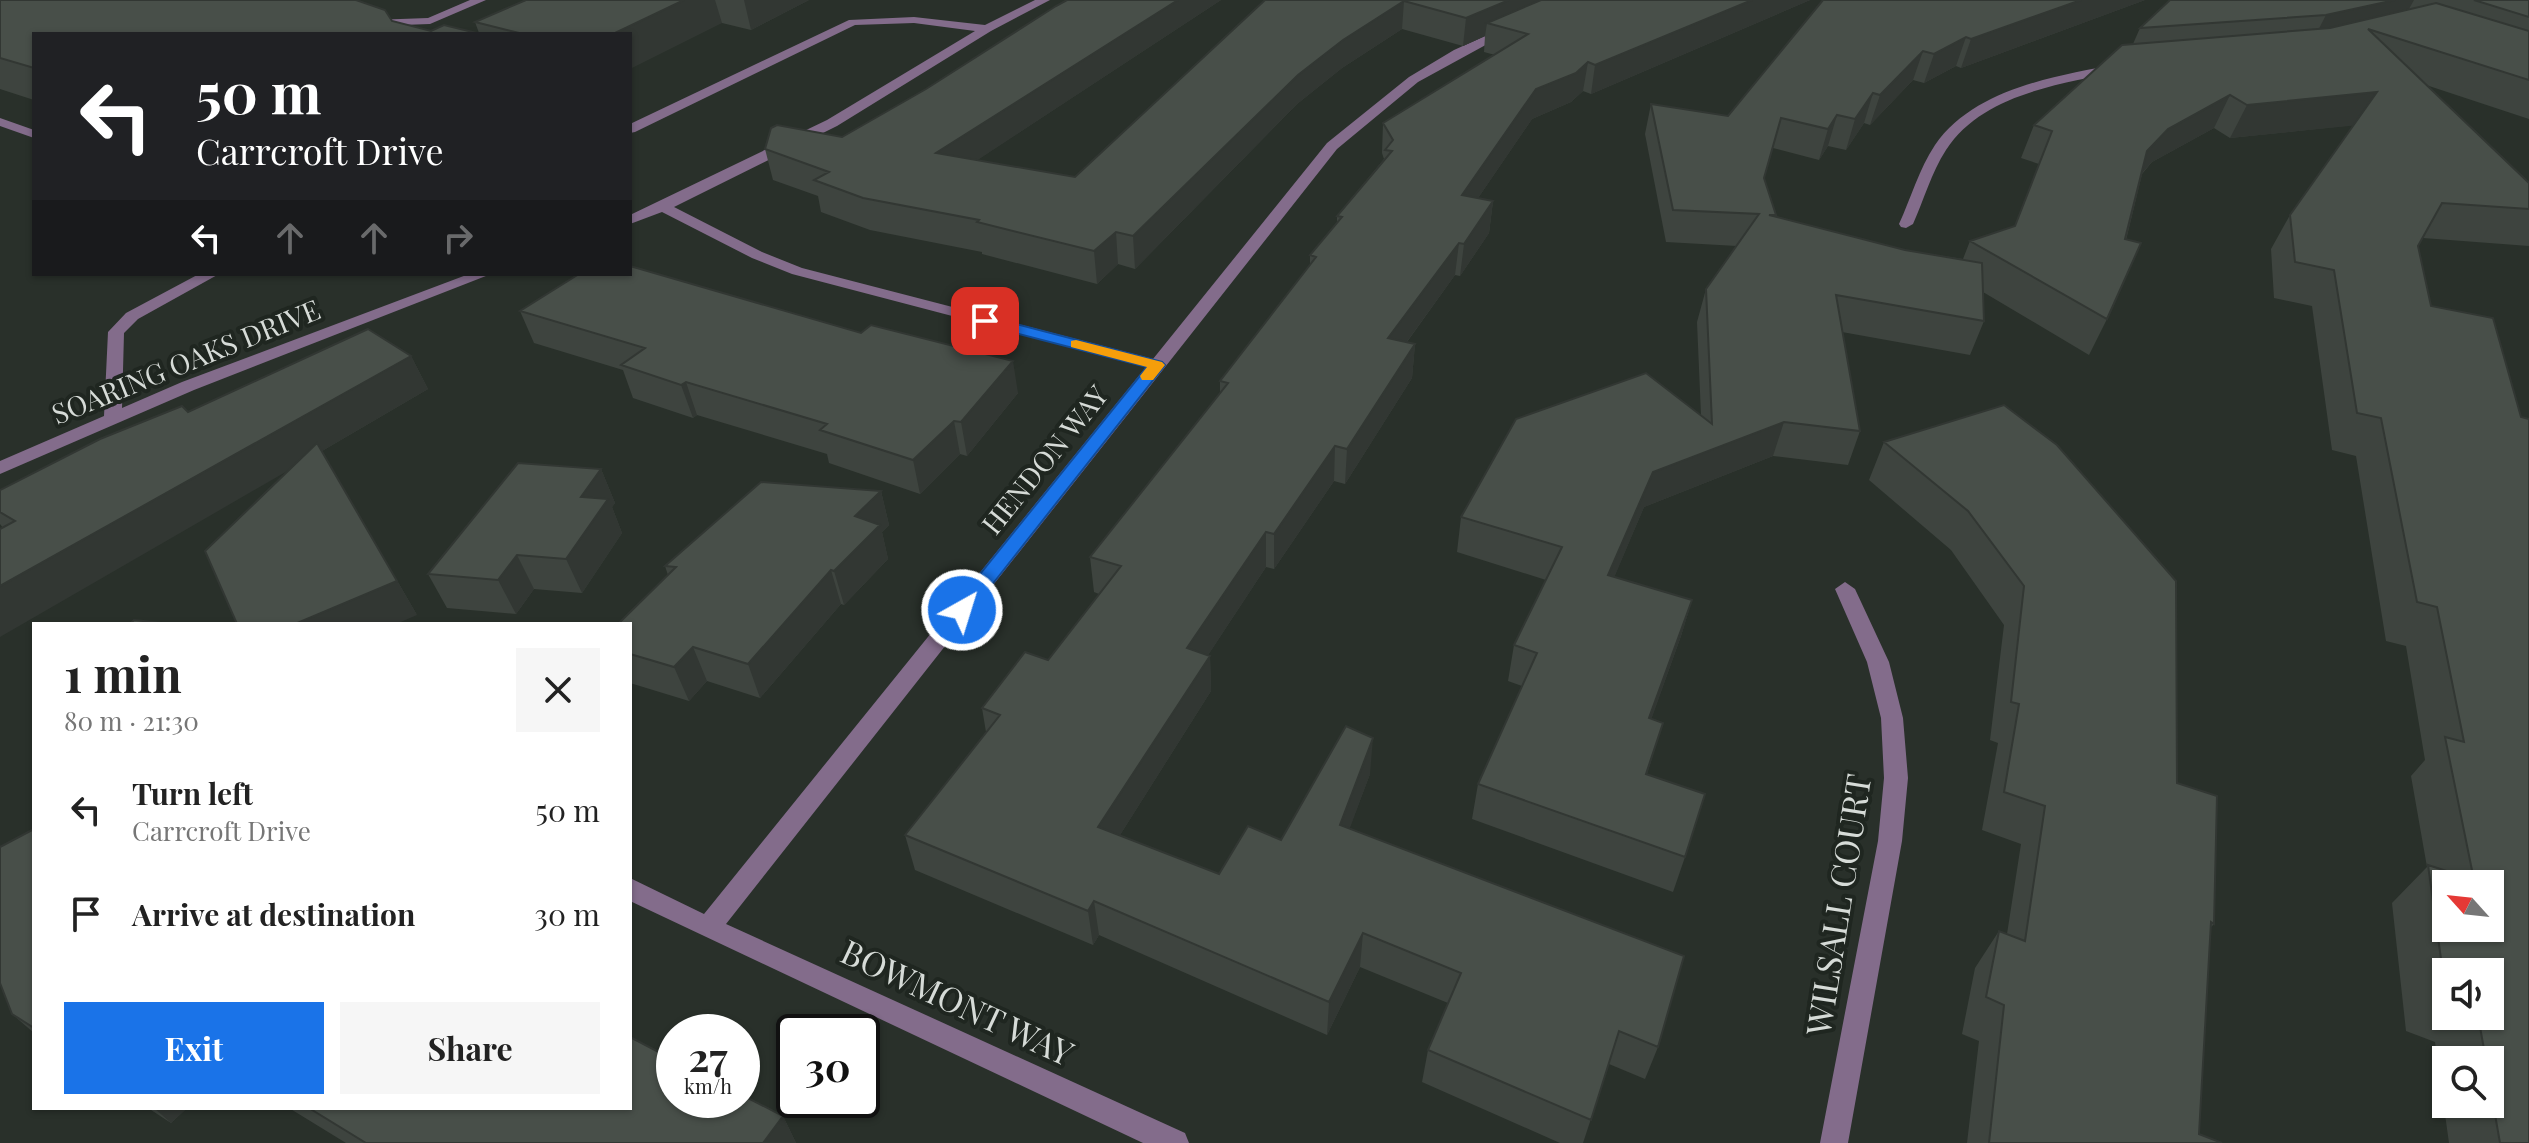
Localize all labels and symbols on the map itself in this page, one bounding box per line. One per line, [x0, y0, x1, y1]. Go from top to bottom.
pin [951, 287, 1019, 355]
street label: SOARING OAKS DRIVE [46, 290, 325, 431]
street label: HENDON WAY [972, 377, 1115, 541]
position arrow [920, 568, 1004, 652]
street label: WILSALL COURT [1793, 771, 1880, 1040]
north arrow [2432, 870, 2504, 942]
street label: BOWMONT WAY [834, 927, 1081, 1075]
speed limit sign: 30 [776, 1014, 880, 1118]

